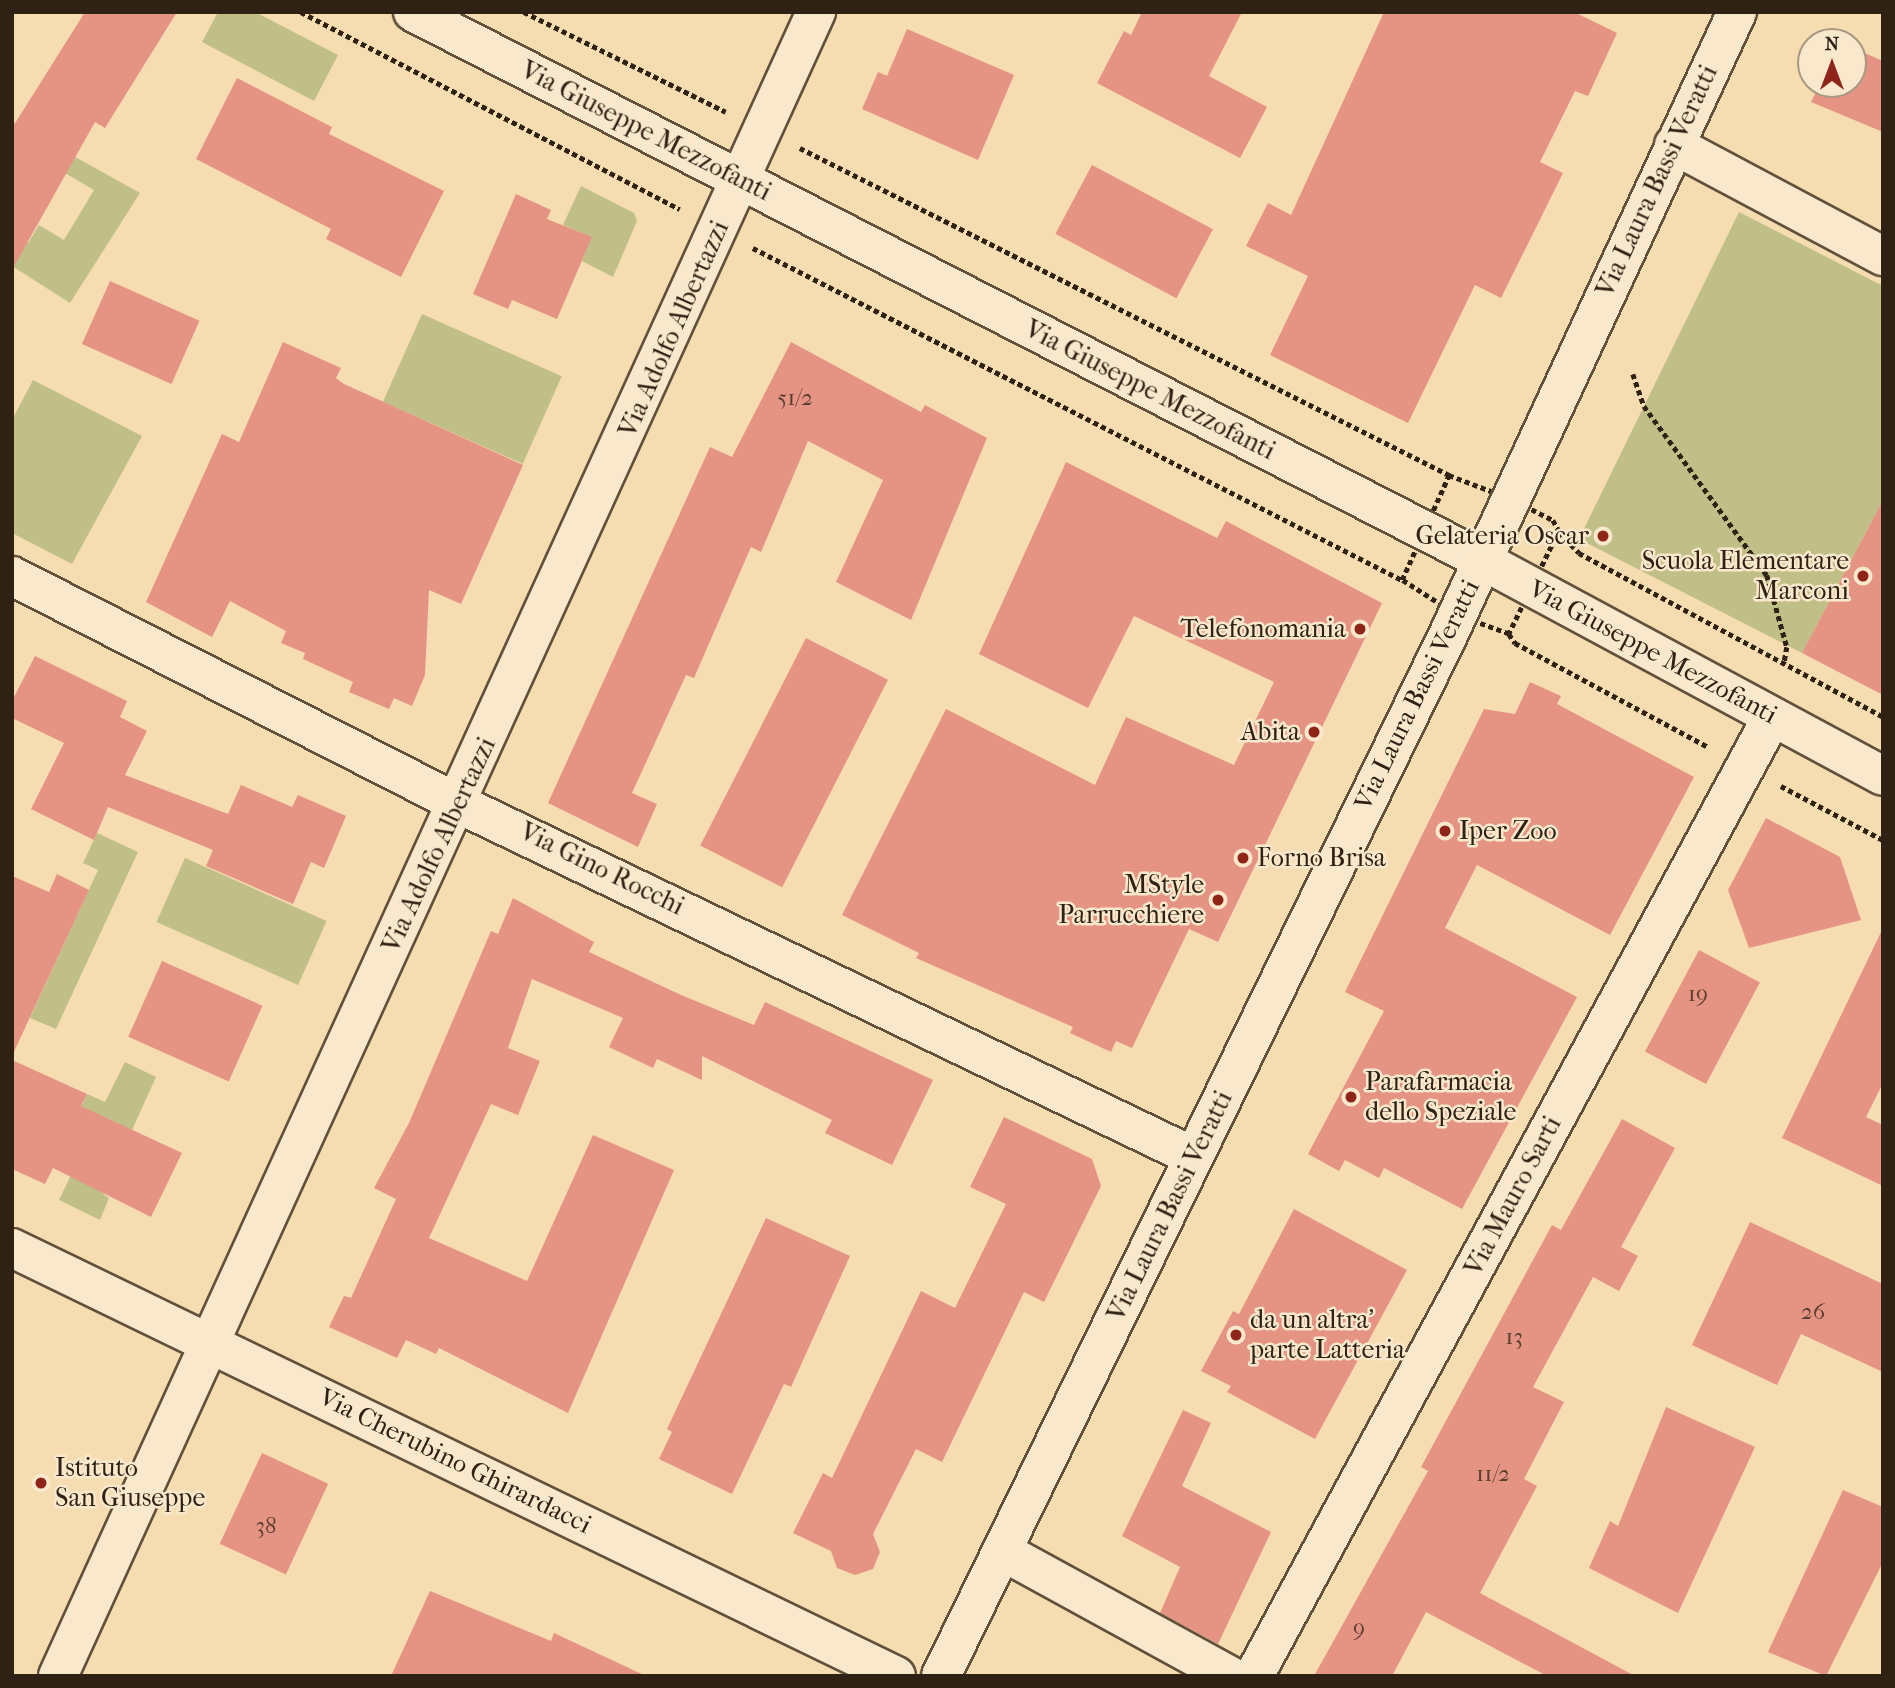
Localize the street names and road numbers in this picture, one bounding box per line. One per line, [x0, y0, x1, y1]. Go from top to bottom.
street label: Via Giuseppe Mezzofanti [516, 54, 776, 208]
street label: Via Laura Bassi Veratti [1590, 60, 1724, 302]
street label: Via Adolfo Albertazzi [612, 216, 736, 442]
street label: Via Giuseppe Mezzofanti [1020, 313, 1280, 467]
street label: Via Giuseppe Mezzofanti [1524, 573, 1782, 731]
street label: Via Laura Bassi Veratti [1348, 575, 1486, 815]
street label: Via Adolfo Albertazzi [375, 732, 503, 958]
street label: Via Gino Rocchi [515, 816, 689, 922]
street label: Via Laura Bassi Veratti [1101, 1086, 1239, 1326]
street label: Via Mauro Sarti [1458, 1111, 1568, 1281]
street label: Via Cherubino Ghirardacci [314, 1381, 596, 1541]

